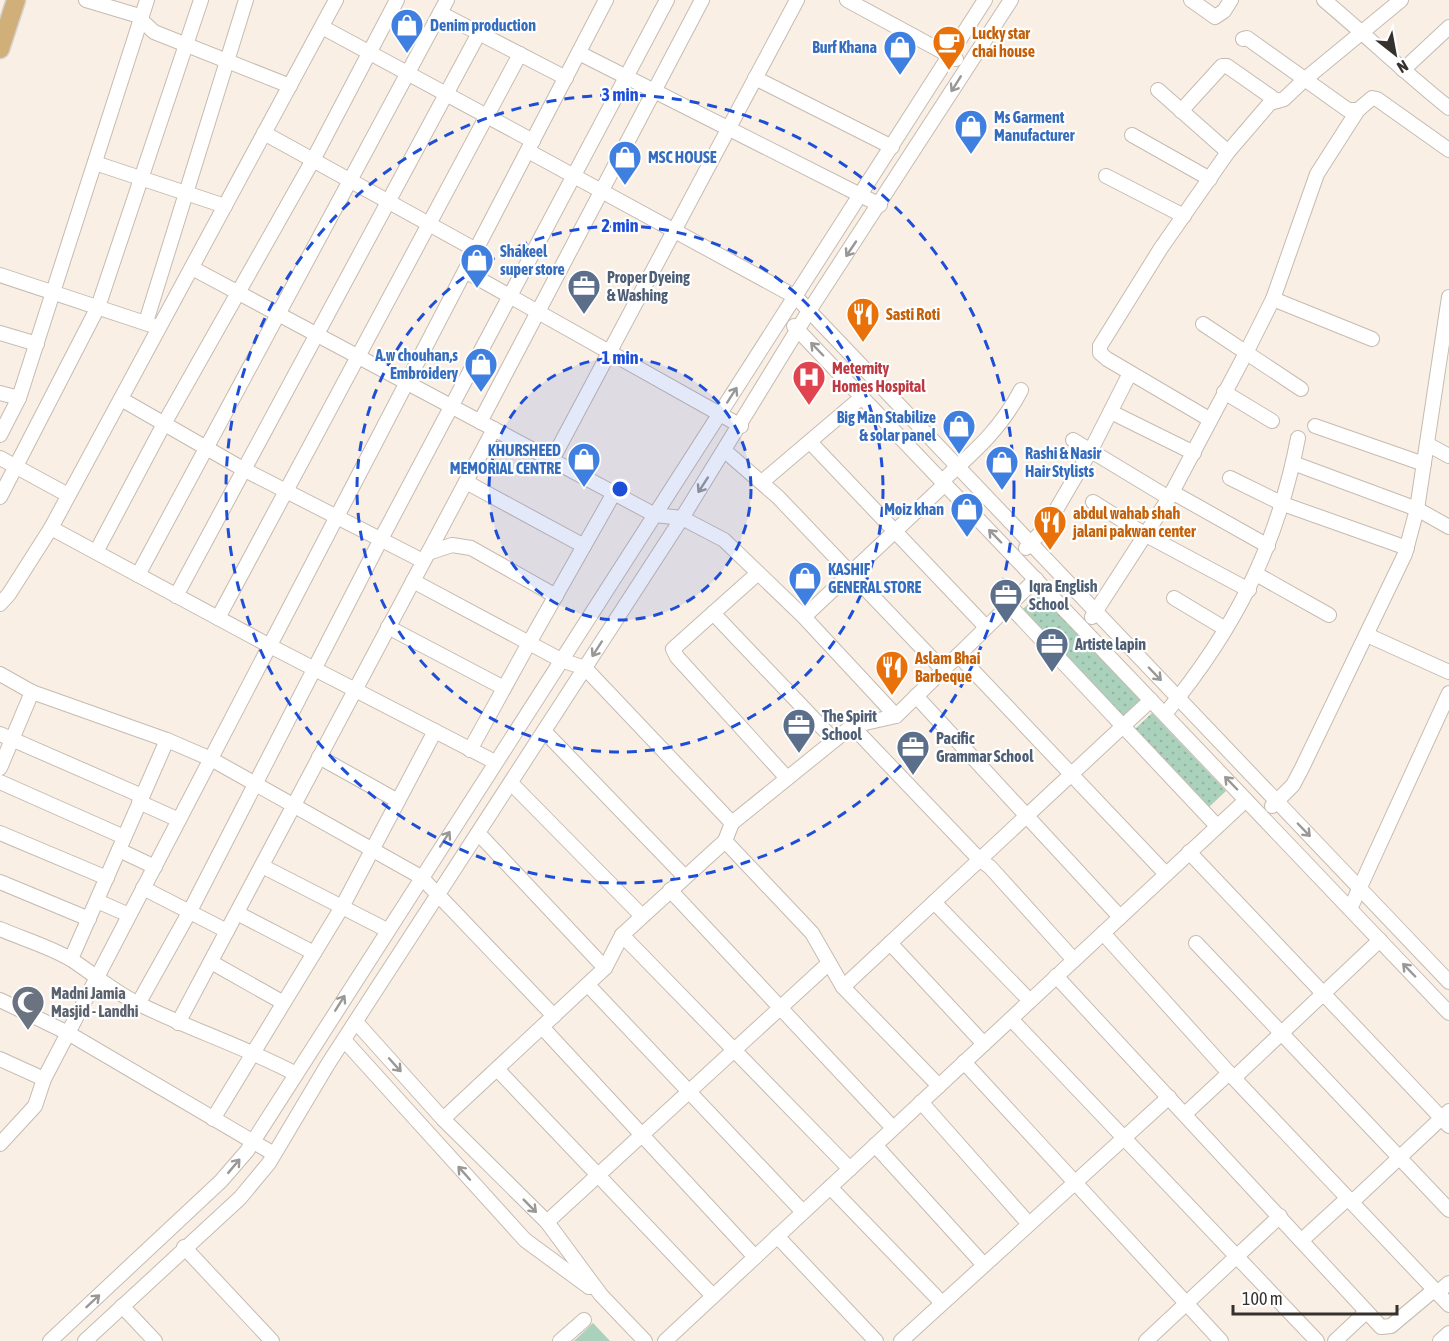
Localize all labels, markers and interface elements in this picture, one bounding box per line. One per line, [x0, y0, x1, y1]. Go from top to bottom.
shop icon: Denim production [389, 7, 425, 54]
place label: Denim production [430, 16, 536, 34]
cafe icon: Lucky star chai house [931, 24, 967, 71]
place label: Lucky star chai house [972, 24, 1035, 60]
north arrow [1365, 24, 1425, 84]
shop icon: Burf Khana [882, 29, 918, 76]
place label: Burf Khana [812, 38, 877, 56]
text: N [1394, 57, 1411, 77]
one-way arrow [950, 75, 962, 92]
text: 3 min [602, 84, 639, 105]
shop icon: Ms Garment Manufacturer [953, 108, 989, 155]
place label: Ms Garment Manufacturer [994, 108, 1075, 144]
shop icon: MSC HOUSE [607, 139, 643, 186]
place label: MSC HOUSE [648, 148, 717, 166]
text: 2 min [602, 215, 639, 236]
one-way arrow [845, 240, 857, 256]
shop icon: Shakeel super store [459, 242, 495, 289]
place label: Shakeel super store [500, 242, 565, 278]
office icon: Proper Dyeing & Washing [566, 268, 602, 315]
place label: Proper Dyeing & Washing [607, 268, 690, 304]
restaurant icon: Sasti Roti [845, 296, 881, 343]
place label: Sasti Roti [886, 305, 940, 323]
one-way arrow [810, 342, 824, 357]
place label: A.w chouhan,s Embroidery [374, 346, 458, 382]
shop icon: A.w chouhan,s Embroidery [463, 346, 499, 393]
text: 1 min [602, 347, 639, 368]
hospital icon: Meternity Homes Hospital [791, 359, 827, 406]
place label: Meternity Homes Hospital [832, 359, 926, 395]
one-way arrow [727, 387, 739, 404]
place label: Big Man Stabilize & solar panel [837, 408, 937, 444]
shop icon: Big Man Stabilize & solar panel [941, 408, 977, 455]
place label: KHURSHEED MEMORIAL CENTRE [450, 441, 561, 477]
shop icon: KHURSHEED MEMORIAL CENTRE [566, 441, 602, 488]
shop icon: Rashi & Nasir Hair Stylists [984, 444, 1020, 491]
place label: Rashi & Nasir Hair Stylists [1025, 444, 1101, 480]
one-way arrow [697, 476, 709, 493]
centre of rings [610, 479, 630, 499]
shop icon: Moiz khan [949, 491, 985, 538]
place label: Moiz khan [884, 500, 944, 518]
restaurant icon: abdul wahab shah jalani pakwan center [1032, 504, 1068, 551]
place label: abdul wahab shah jalani pakwan center [1072, 504, 1196, 540]
one-way arrow [987, 528, 1002, 543]
shop icon: KASHIF GENERAL STORE [787, 560, 823, 607]
place label: KASHIF GENERAL STORE [828, 560, 922, 596]
office icon: Iqra English School [988, 577, 1024, 624]
place label: Iqra English School [1029, 577, 1098, 613]
office icon: Artiste lapin [1034, 626, 1070, 673]
place label: Artiste lapin [1074, 635, 1146, 653]
one-way arrow [591, 640, 603, 656]
restaurant icon: Aslam Bhai Barbeque [874, 649, 910, 696]
place label: Aslam Bhai Barbeque [914, 649, 981, 685]
one-way arrow [1148, 666, 1162, 681]
office icon: The Spirit School [781, 707, 817, 754]
place label: The Spirit School [822, 707, 877, 743]
office icon: Pacific Grammar School [895, 729, 931, 776]
place label: Pacific Grammar School [936, 729, 1034, 765]
one-way arrow [1223, 776, 1238, 791]
one-way arrow [1297, 823, 1312, 838]
one-way arrow [440, 831, 452, 848]
one-way arrow [1401, 963, 1416, 978]
mosque icon: Madni Jamia Masjid - Landhi [10, 984, 46, 1031]
place label: Madni Jamia Masjid - Landhi [51, 984, 139, 1020]
one-way arrow [335, 995, 347, 1012]
one-way arrow [388, 1057, 402, 1072]
one-way arrow [227, 1159, 241, 1174]
one-way arrow [457, 1165, 471, 1180]
one-way arrow [523, 1198, 538, 1213]
scale bar [1233, 1278, 1396, 1316]
text: 100 m [1242, 1288, 1283, 1309]
one-way arrow [85, 1294, 100, 1308]

